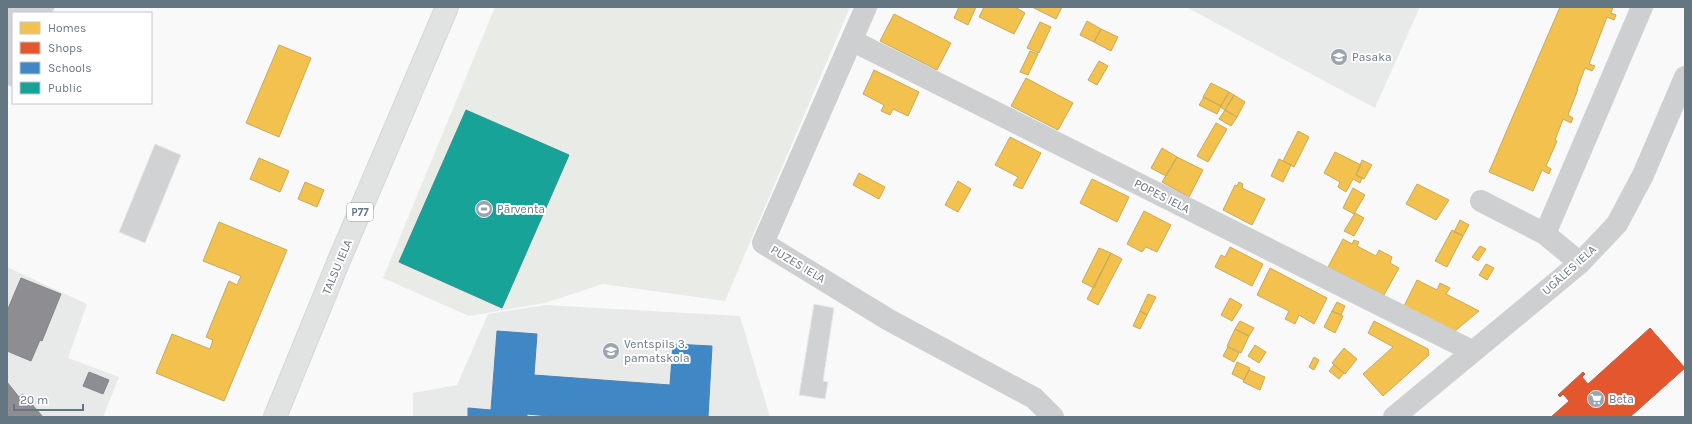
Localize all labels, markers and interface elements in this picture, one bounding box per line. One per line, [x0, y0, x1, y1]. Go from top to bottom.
legend [12, 12, 152, 104]
text: Homes [48, 21, 86, 35]
text: Shops [48, 41, 82, 55]
school or university icon: Pasaka [1329, 47, 1349, 67]
place label: Pasaka [1352, 50, 1392, 64]
text: Schools [48, 61, 91, 75]
text: Public [48, 81, 82, 95]
street label: POPES IELA [1132, 176, 1192, 216]
sports icon: Pārventa [474, 199, 494, 219]
place label: Pārventa [497, 202, 545, 216]
road number: P77 [347, 203, 373, 221]
street label: TALSU IELA [319, 237, 355, 297]
street label: PUZES IELA [768, 242, 828, 286]
street label: UGĀLES IELA [1539, 242, 1599, 298]
place label: Ventspils 3. pamatskola [624, 337, 690, 365]
school or university icon: Ventspils 3. pamatskola [601, 341, 621, 361]
scale bar [14, 386, 83, 412]
supermarket icon: Beta [1586, 389, 1606, 409]
place label: Beta [1609, 392, 1634, 406]
text: 20 m [20, 393, 48, 407]

